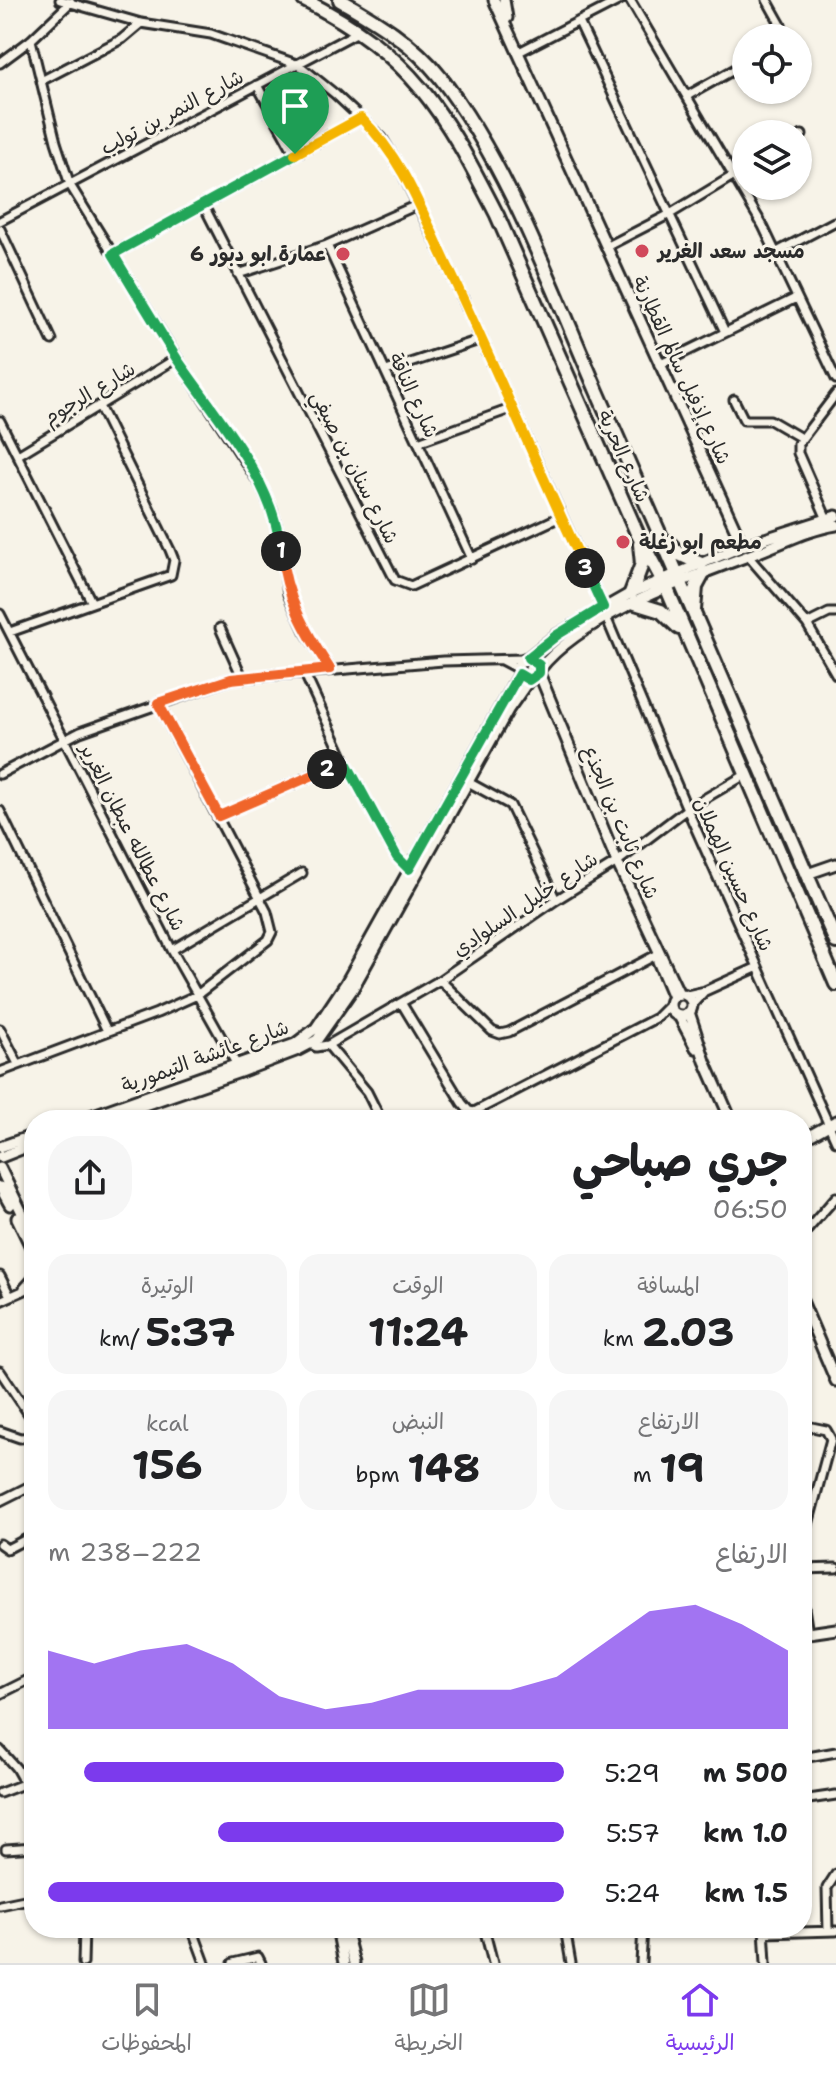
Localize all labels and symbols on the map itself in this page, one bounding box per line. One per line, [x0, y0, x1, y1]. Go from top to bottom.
street label: شارع النمر بن تولب [96, 63, 249, 162]
pin [261, 72, 329, 154]
place label: مسجد سعد الغرير [656, 238, 805, 264]
place label: عمارة ابو دبور 6 [190, 241, 327, 267]
marker: مسجد سعد الغرير [633, 242, 651, 260]
marker: عمارة ابو دبور 6 [334, 245, 352, 263]
street label: شارع إذفيل سالم القطارنة [625, 272, 737, 469]
street label: شارع الناقة [382, 348, 445, 442]
street label: شارع الرجوم [38, 355, 141, 433]
street label: شارع سنان بن صيفي [301, 386, 405, 550]
street label: شارع الحرية [591, 406, 656, 507]
place label: مطعم ابو زغلة [639, 529, 762, 557]
pin: 1 [261, 531, 301, 571]
marker: مطعم ابو زغلة [614, 533, 632, 551]
pin: 3 [565, 548, 605, 588]
street label: شارع عطالله عبطان الغرير [73, 737, 192, 936]
street label: شارع ثابت بن الجذع [576, 741, 665, 903]
pin: 2 [307, 749, 347, 789]
street label: شارع حسين الهملان [687, 793, 780, 955]
street label: شارع خليل السلوادي [447, 846, 604, 964]
street label: شارع عائشة التيمورية [118, 1014, 293, 1099]

